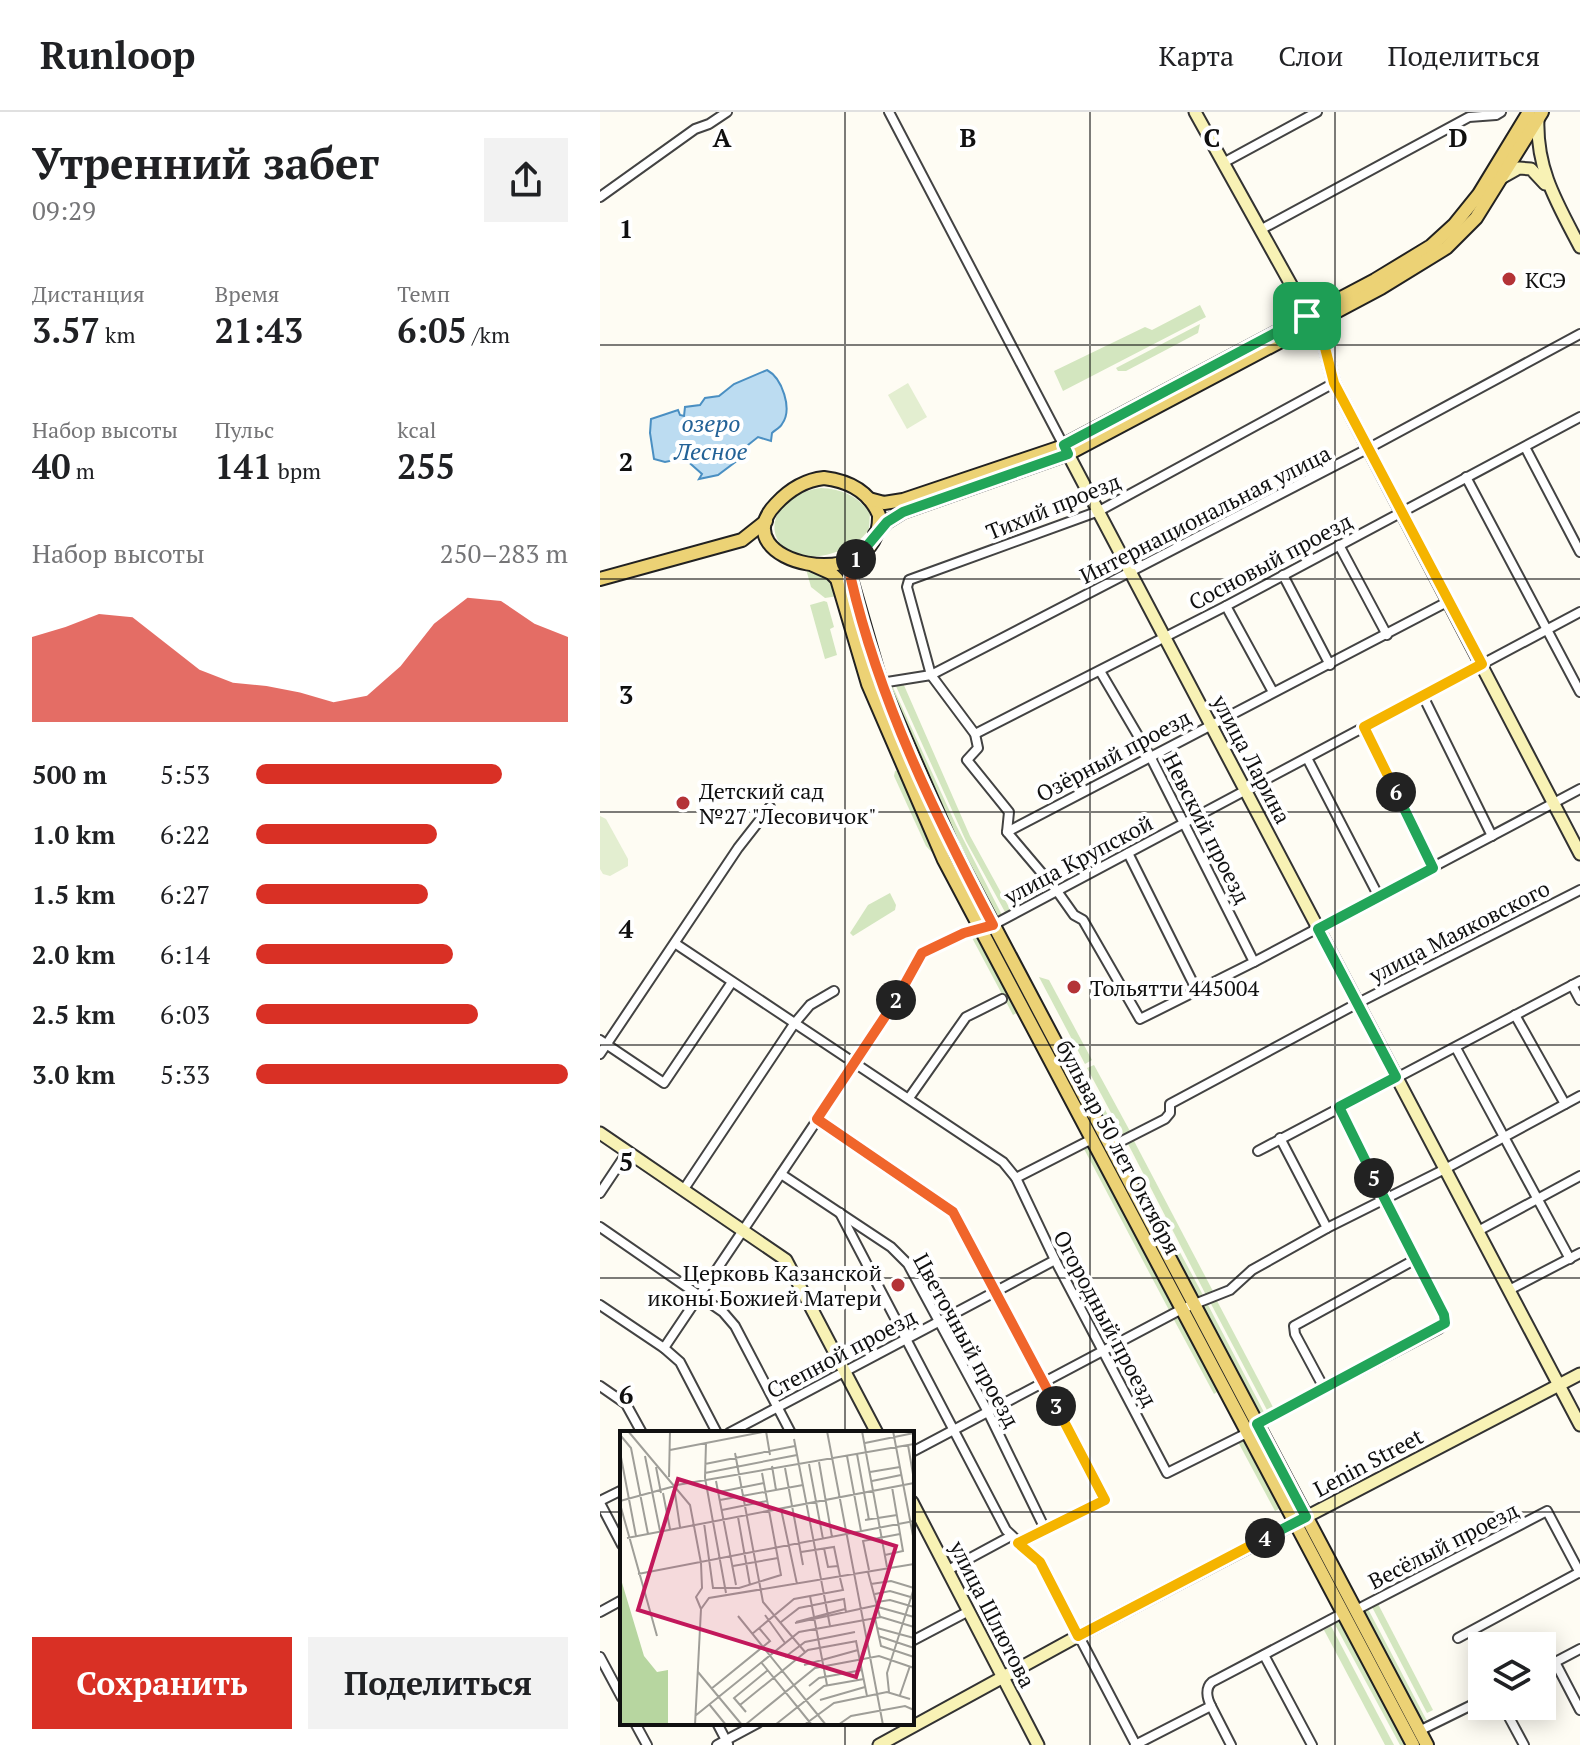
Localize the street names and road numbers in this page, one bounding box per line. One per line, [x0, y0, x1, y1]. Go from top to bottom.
street label: Интернациональная улица [1075, 438, 1335, 590]
street label: Тихий проезд [982, 466, 1124, 546]
street label: Сосновый проезд [1183, 506, 1357, 616]
street label: улица Ларина [1205, 689, 1298, 828]
street label: Озёрный проезд [1031, 702, 1195, 808]
street label: Невский проезд [1157, 748, 1257, 908]
street label: улица Крупской [998, 808, 1157, 911]
street label: улица Маяковского [1363, 873, 1554, 990]
street label: бульвар 50 лет Октября [1050, 1035, 1188, 1259]
street label: Огородный проезд [1047, 1225, 1165, 1411]
street label: Цветочный проезд [907, 1248, 1027, 1432]
street label: Степной проезд [761, 1301, 921, 1405]
street label: Lenin Street [1308, 1421, 1428, 1503]
street label: Весёлый проезд [1363, 1495, 1523, 1595]
street label: улица Шлютова [943, 1535, 1042, 1692]

